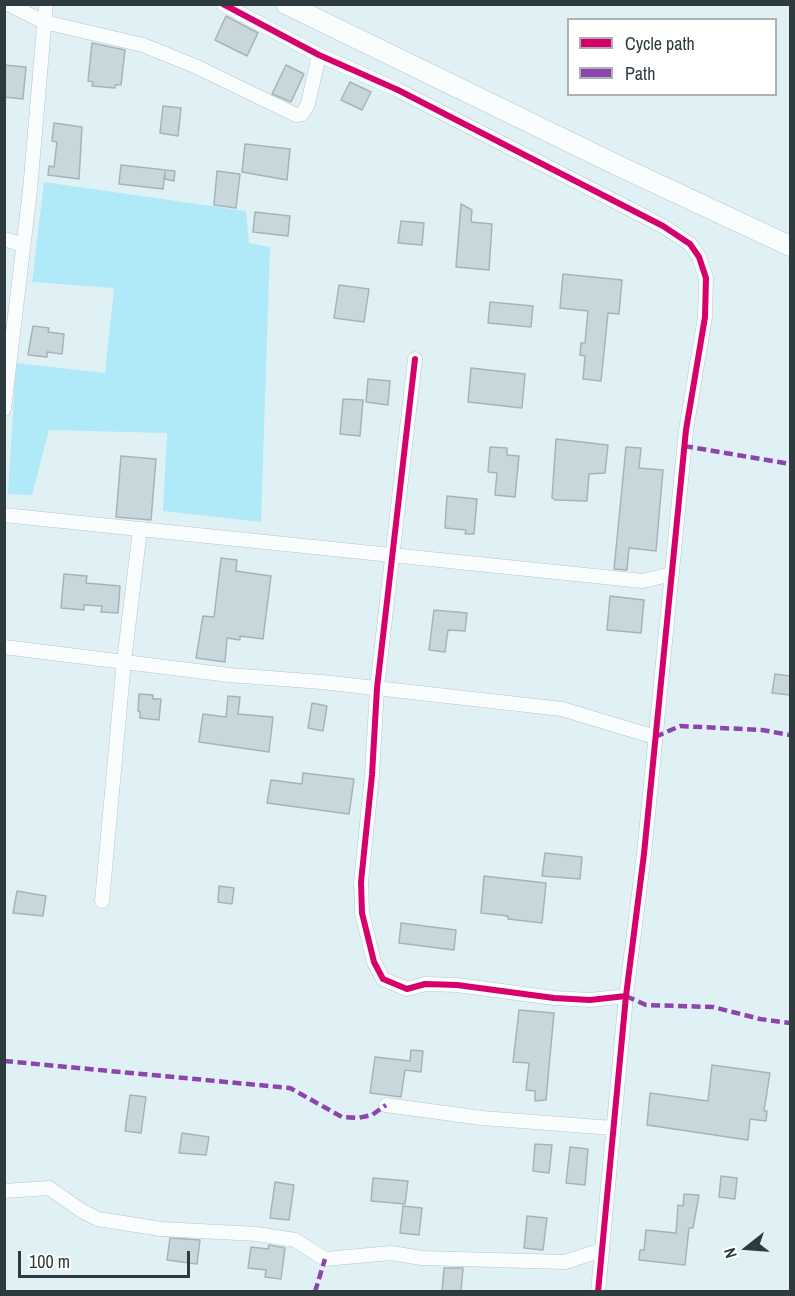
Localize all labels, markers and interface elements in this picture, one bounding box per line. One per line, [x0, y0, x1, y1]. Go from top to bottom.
legend [567, 18, 777, 96]
text: Cycle path [625, 31, 695, 56]
text: Path [625, 61, 655, 86]
north arrow [717, 1218, 777, 1278]
scale bar [21, 1239, 194, 1277]
text: N [718, 1246, 742, 1261]
text: 100 m [29, 1249, 70, 1274]

